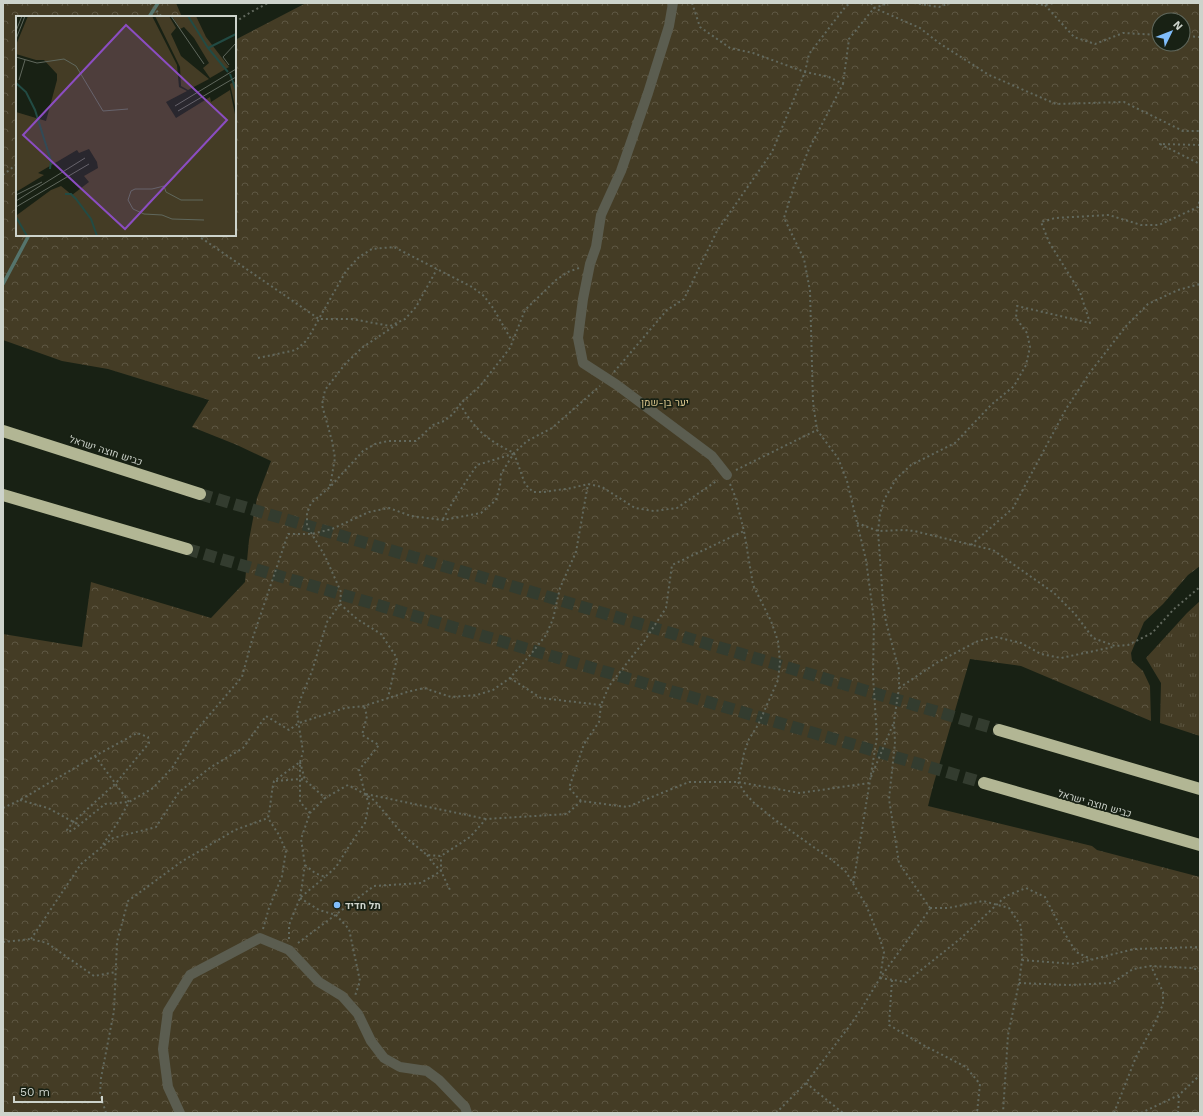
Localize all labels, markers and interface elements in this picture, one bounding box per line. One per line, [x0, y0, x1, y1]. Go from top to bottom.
north arrow [1151, 12, 1191, 52]
inset map [16, 16, 236, 236]
text: N [1170, 18, 1185, 33]
park label: יער בן-שמן [641, 397, 689, 408]
street label: כביש חוצה ישראל [68, 433, 144, 467]
street label: כביש חוצה ישראל [1057, 788, 1133, 819]
marker: תל חדיד [332, 900, 342, 910]
place label: תל חדיד [345, 900, 381, 911]
scale bar [14, 1078, 102, 1104]
text: 50 m [20, 1085, 50, 1099]

